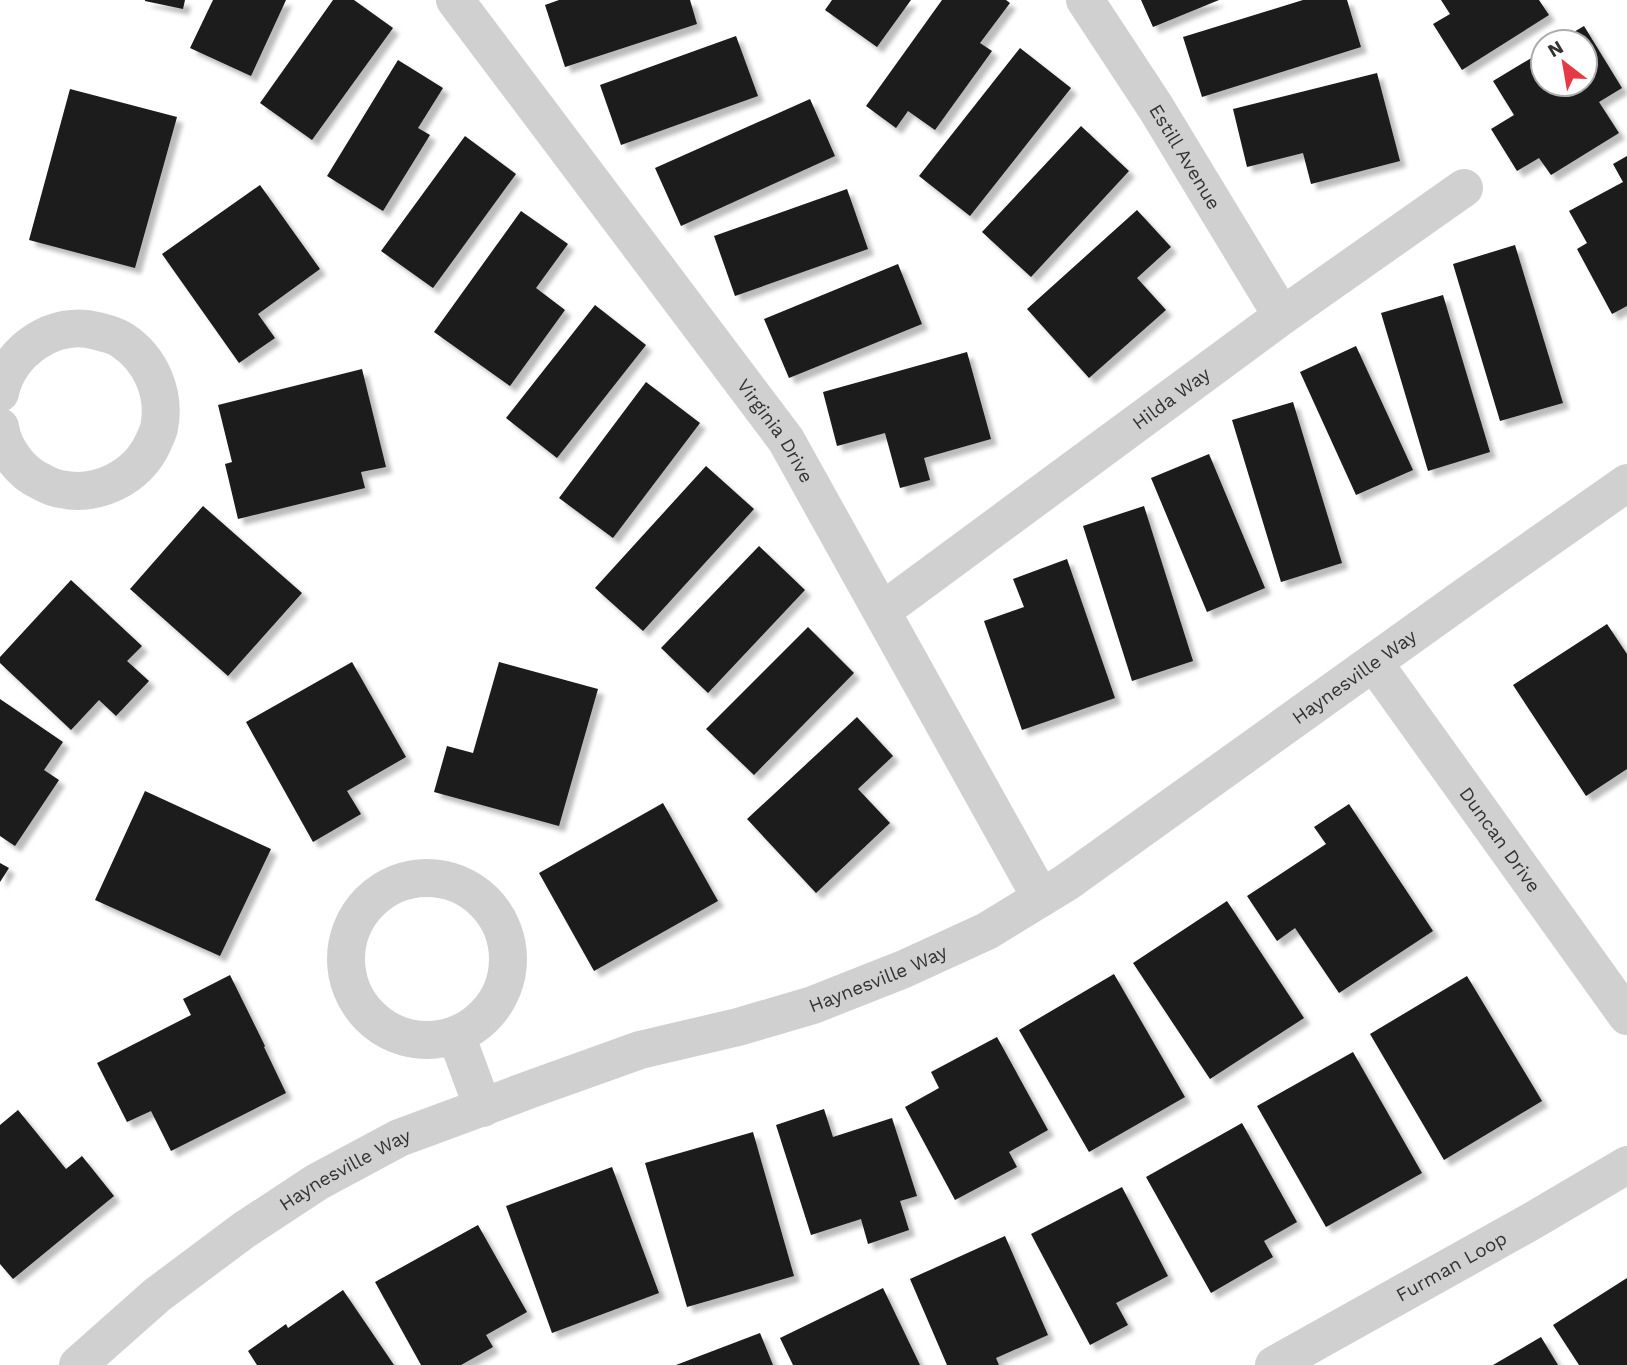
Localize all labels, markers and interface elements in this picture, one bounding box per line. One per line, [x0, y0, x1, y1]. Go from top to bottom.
north arrow [1529, 28, 1599, 98]
text: N [1544, 35, 1567, 62]
street label: Estill Avenue [1145, 100, 1226, 213]
street label: Hilda Way [1128, 362, 1214, 434]
street label: Virginia Drive [732, 374, 819, 486]
street label: Haynesville Way [1287, 624, 1421, 729]
street label: Duncan Drive [1455, 782, 1546, 897]
street label: Haynesville Way [805, 939, 951, 1017]
street label: Haynesville Way [275, 1123, 414, 1215]
street label: Furman Loop [1392, 1226, 1511, 1306]

